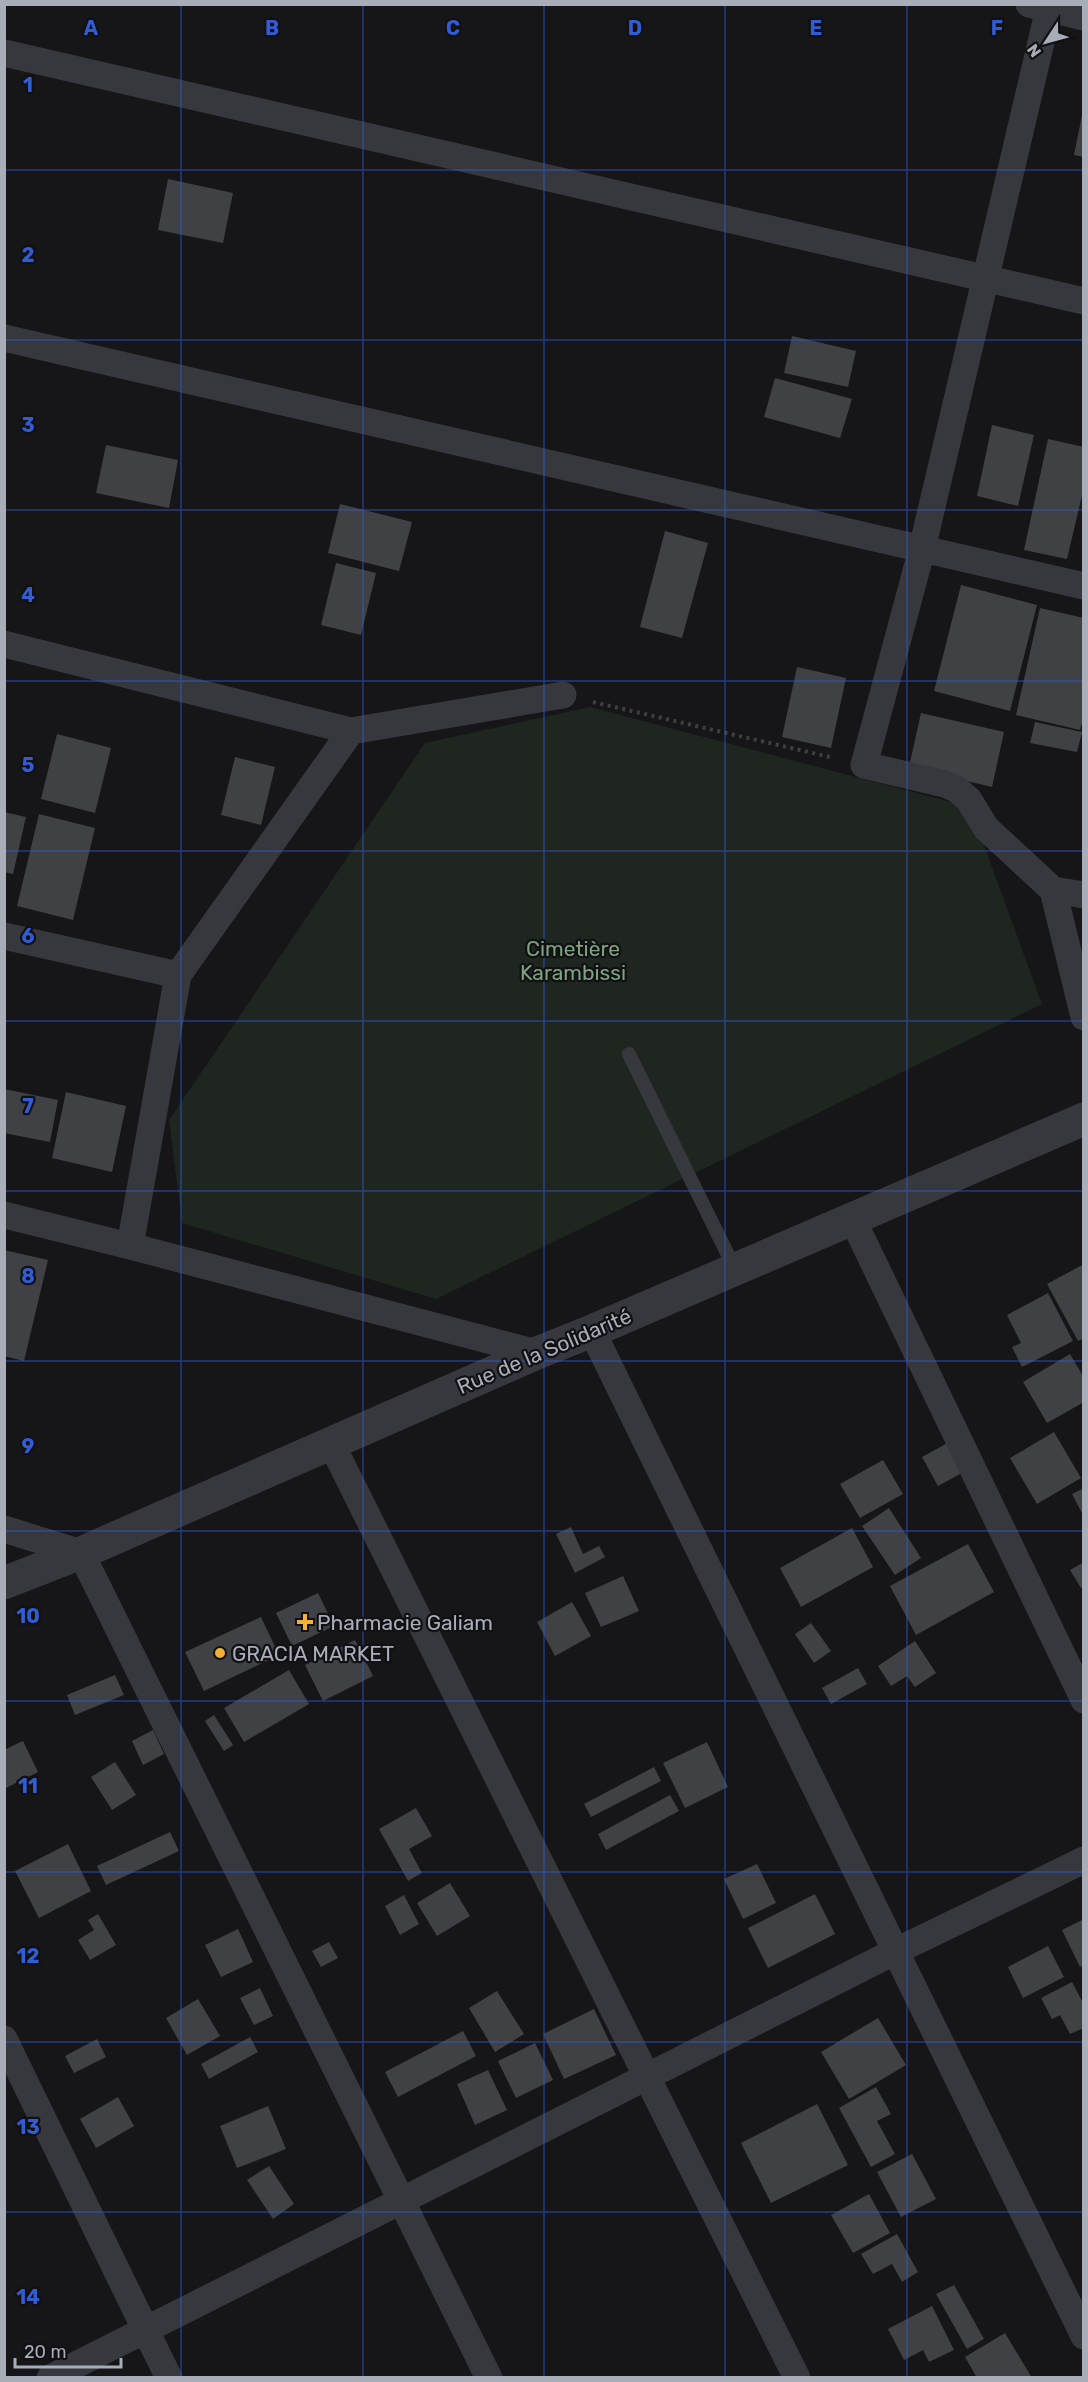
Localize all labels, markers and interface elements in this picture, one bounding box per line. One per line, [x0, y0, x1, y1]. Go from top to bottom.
north arrow [1016, 12, 1076, 72]
text: A [84, 16, 99, 40]
text: B [265, 16, 279, 40]
text: C [446, 16, 460, 40]
text: D [628, 16, 642, 40]
text: E [810, 16, 822, 40]
text: F [991, 16, 1003, 40]
text: N [1023, 40, 1045, 61]
text: 1 [23, 73, 33, 97]
text: 2 [22, 243, 35, 267]
text: 3 [21, 413, 35, 437]
text: 4 [21, 583, 35, 607]
text: 5 [22, 753, 35, 777]
text: 6 [21, 924, 35, 948]
park label: Cimetière Karambissi [520, 936, 626, 985]
text: 7 [22, 1094, 34, 1118]
text: 8 [21, 1264, 35, 1288]
street label: Rue de la Solidarité [453, 1303, 635, 1399]
text: 9 [22, 1434, 35, 1458]
text: 10 [16, 1604, 40, 1628]
place label: Pharmacie Galiam [317, 1610, 493, 1635]
marker: Pharmacie Galiam [298, 1615, 312, 1629]
place label: GRACIA MARKET [232, 1641, 394, 1666]
marker: GRACIA MARKET [213, 1646, 227, 1660]
text: 11 [18, 1774, 38, 1798]
text: 12 [17, 1944, 39, 1968]
text: 13 [16, 2115, 40, 2139]
text: 14 [16, 2285, 40, 2309]
scale bar [15, 2331, 122, 2369]
text: 20 m [24, 2341, 66, 2363]

